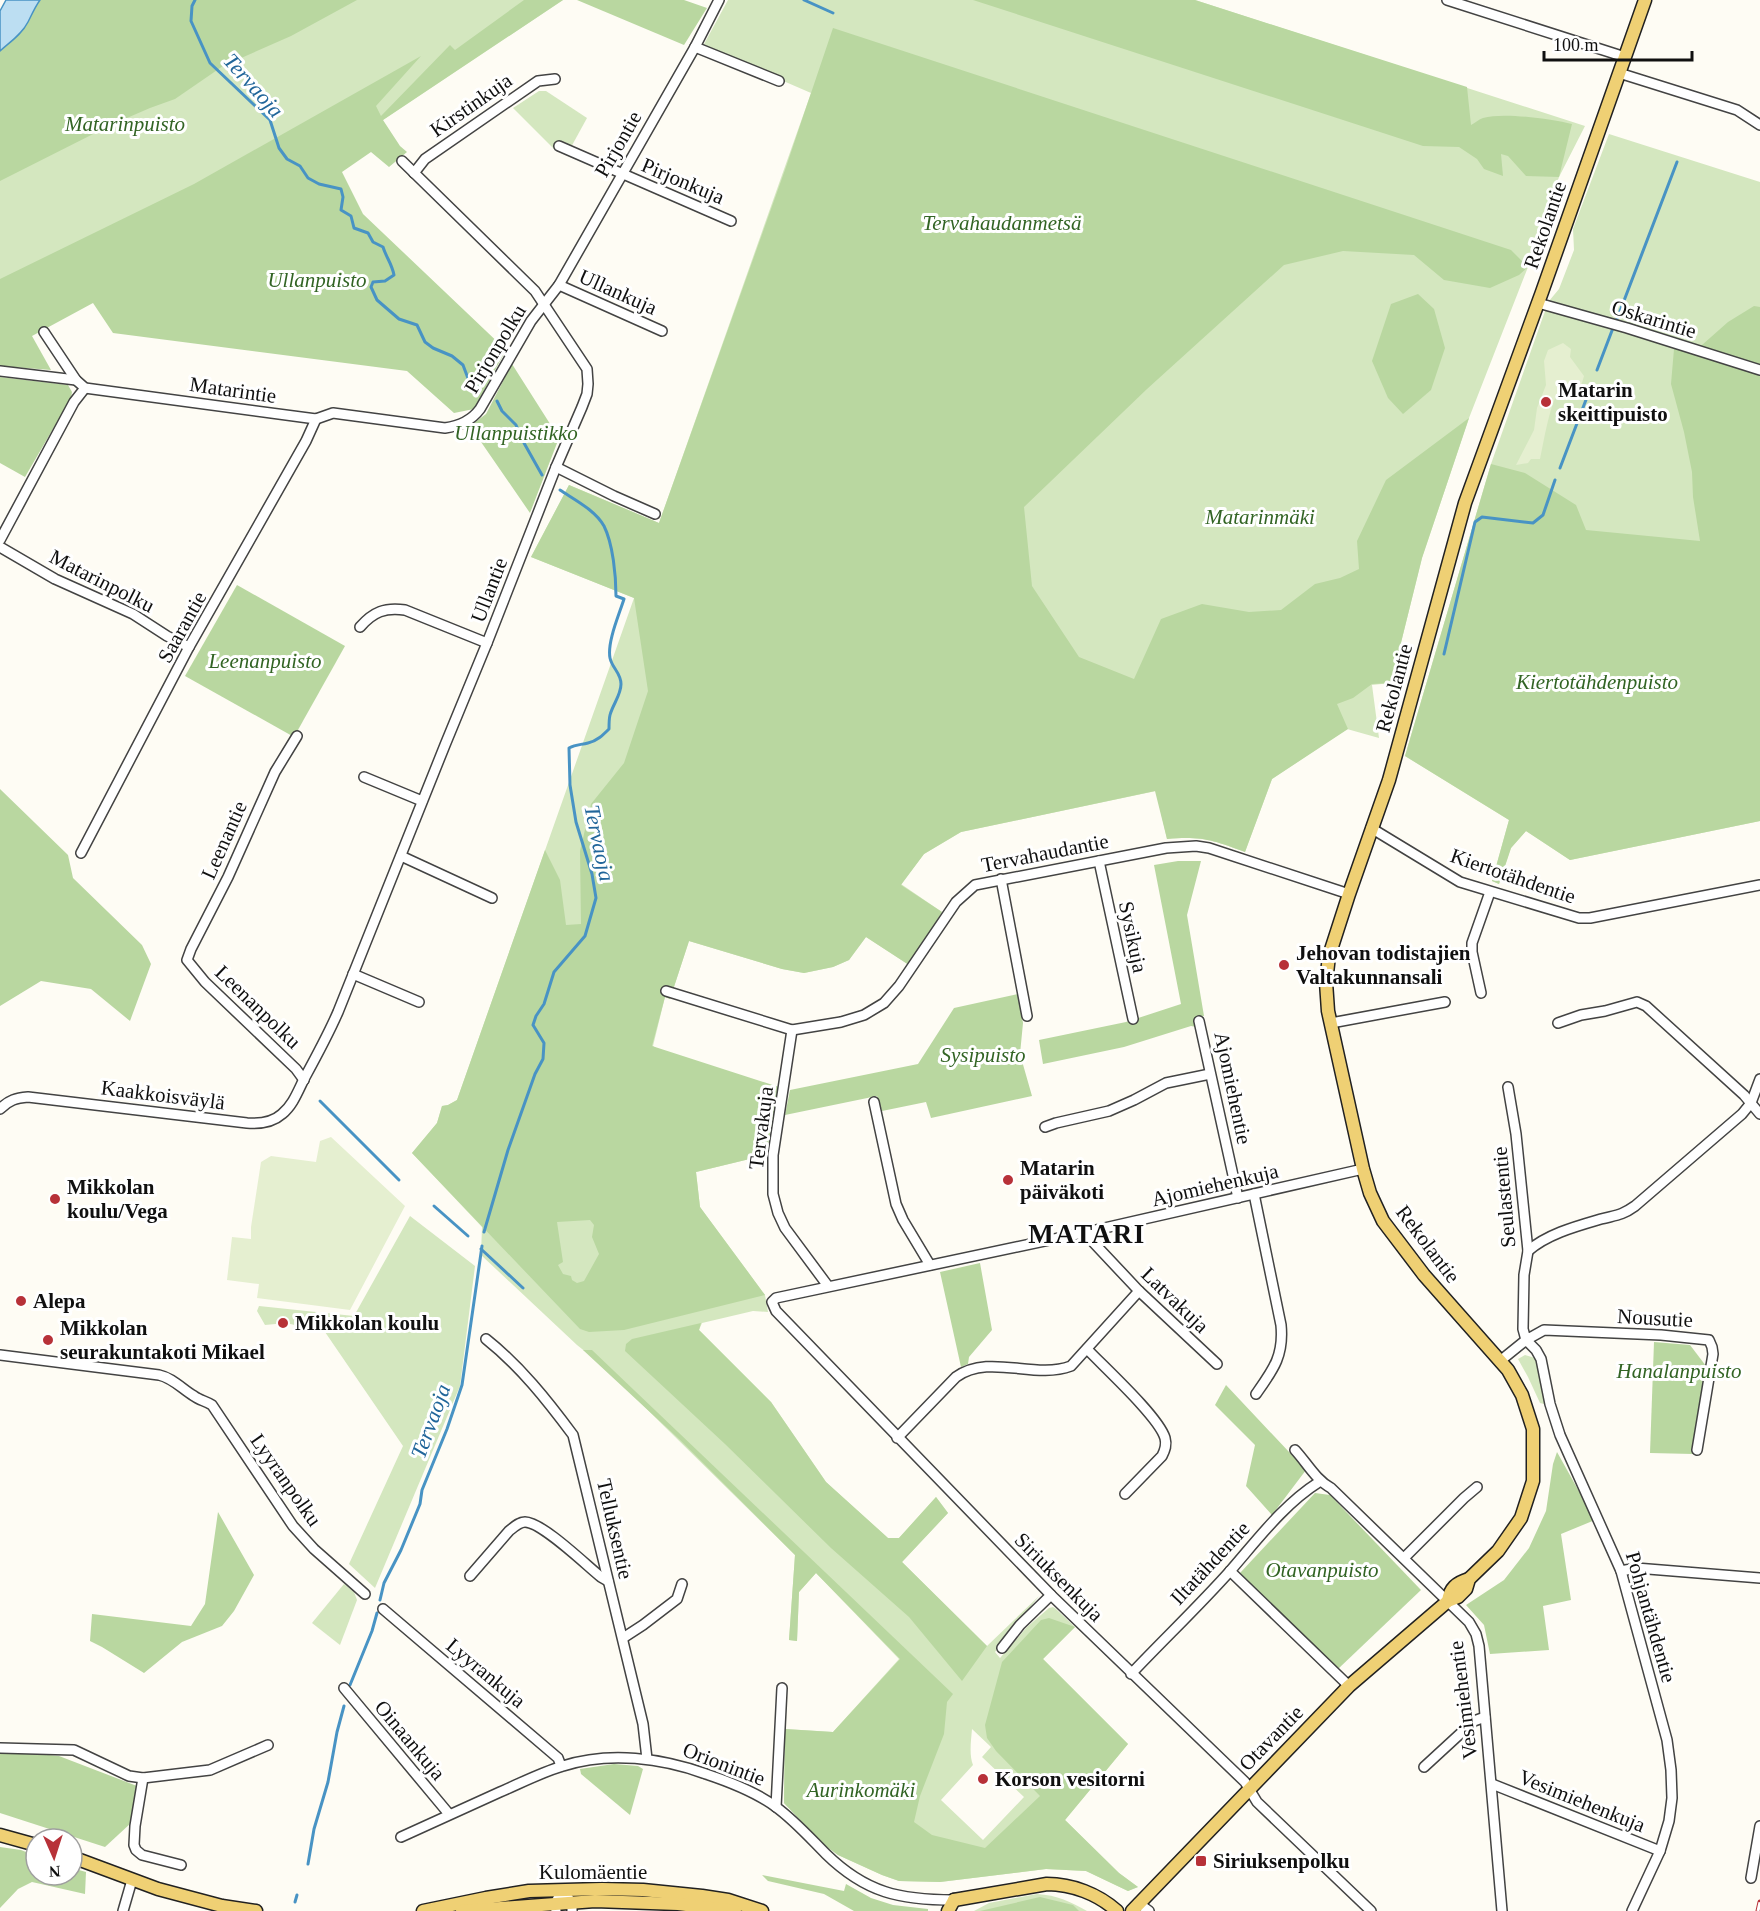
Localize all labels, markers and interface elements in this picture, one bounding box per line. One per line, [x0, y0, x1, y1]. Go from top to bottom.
scale bar [1544, 24, 1692, 62]
text: 100 m [1553, 35, 1599, 55]
water label: Tervaoja [218, 48, 289, 122]
street label: Kirstinkuja [425, 68, 517, 142]
street label: Pirjontie [590, 107, 646, 181]
park label: Matarinpuisto [64, 112, 185, 136]
street label: Pirjonkuja [638, 153, 729, 209]
street label: Rekolantie [1519, 178, 1571, 272]
park label: Tervahaudanmetsä [922, 211, 1082, 235]
street label: Ullankuja [575, 264, 661, 320]
park label: Ullanpuisto [267, 268, 367, 292]
street label: Oskarintie [1609, 295, 1699, 343]
street label: Pirjonpolku [459, 300, 531, 398]
street label: Matarintie [188, 372, 278, 408]
place label: Matarin skeittipuisto [1558, 378, 1668, 426]
marker: Matarin skeittipuisto [1539, 395, 1553, 409]
park label: Ullanpuistikko [454, 421, 578, 445]
park label: Matarinmäki [1204, 505, 1315, 529]
street label: Matarinpolku [46, 544, 159, 618]
street label: Ullantie [466, 554, 512, 626]
street label: Saarantie [153, 587, 211, 667]
street label: Rekolantie [1371, 641, 1417, 735]
park label: Leenanpuisto [207, 649, 322, 673]
park label: Kiertotähdenpuisto [1515, 670, 1678, 694]
street label: Leenantie [196, 797, 252, 883]
water label: Tervaoja [579, 803, 620, 884]
street label: Tervahaudantie [979, 829, 1111, 877]
street label: Kiertotähdentie [1447, 843, 1579, 909]
street label: Sysikuja [1114, 899, 1152, 976]
place label: Jehovan todistajien Valtakunnansali [1296, 941, 1471, 989]
marker: Jehovan todistajien Valtakunnansali [1277, 958, 1291, 972]
street label: Leenanpolku [210, 960, 306, 1054]
street label: Ajomiehentie [1209, 1030, 1257, 1146]
park label: Sysipuisto [940, 1043, 1026, 1067]
street label: Kaakkoisväylä [100, 1075, 227, 1115]
street label: Tervakuja [744, 1084, 778, 1171]
street label: Seulastentie [1488, 1145, 1520, 1249]
place label: Matarin päiväkoti [1020, 1156, 1104, 1204]
street label: Ajomiehenkuja [1149, 1159, 1281, 1211]
marker: Matarin päiväkoti [1001, 1173, 1015, 1187]
place label: Mikkolan koulu/Vega [67, 1175, 168, 1223]
marker: Mikkolan koulu/Vega [48, 1192, 62, 1206]
street label: Rekolantie [1391, 1200, 1465, 1288]
district label: MATARI [1028, 1219, 1146, 1249]
street label: Latvakuja [1136, 1262, 1214, 1338]
place label: Alepa [33, 1289, 86, 1313]
marker: Alepa [14, 1294, 28, 1308]
street label: Nousutie [1617, 1304, 1693, 1332]
place label: Mikkolan koulu [295, 1311, 439, 1335]
place label: Mikkolan seurakuntakoti Mikael [60, 1316, 265, 1364]
marker: Mikkolan koulu [276, 1316, 290, 1330]
marker: Mikkolan seurakuntakoti Mikael [41, 1333, 55, 1347]
park label: Hanalanpuisto [1616, 1359, 1741, 1383]
water label: Tervaoja [405, 1381, 455, 1462]
street label: Lyyranpolku [245, 1429, 327, 1531]
street label: Telluksentie [592, 1476, 638, 1582]
street label: Iltatähdentie [1165, 1516, 1255, 1610]
street label: Siriuksenkuja [1010, 1528, 1109, 1627]
street label: Pohjantähdentie [1621, 1549, 1681, 1685]
park label: Otavanpuisto [1265, 1558, 1379, 1582]
street label: Lyyrankuja [442, 1633, 531, 1713]
street label: Vesimiehentie [1444, 1639, 1482, 1761]
street label: Oinaankuja [370, 1695, 451, 1785]
street label: Otavantie [1234, 1700, 1308, 1776]
street label: Orionintie [679, 1737, 769, 1791]
street label: Vesimiehenkuja [1515, 1765, 1649, 1838]
place label: Korson vesitorni [995, 1767, 1145, 1791]
marker: Korson vesitorni [976, 1772, 990, 1786]
park label: Aurinkomäki [805, 1778, 915, 1802]
north arrow [24, 1827, 84, 1887]
place label: Siriuksenpolku [1213, 1849, 1350, 1873]
marker: Siriuksenpolku [1194, 1854, 1208, 1868]
street label: Kulomäentie [539, 1860, 647, 1884]
text: N [48, 1863, 61, 1880]

